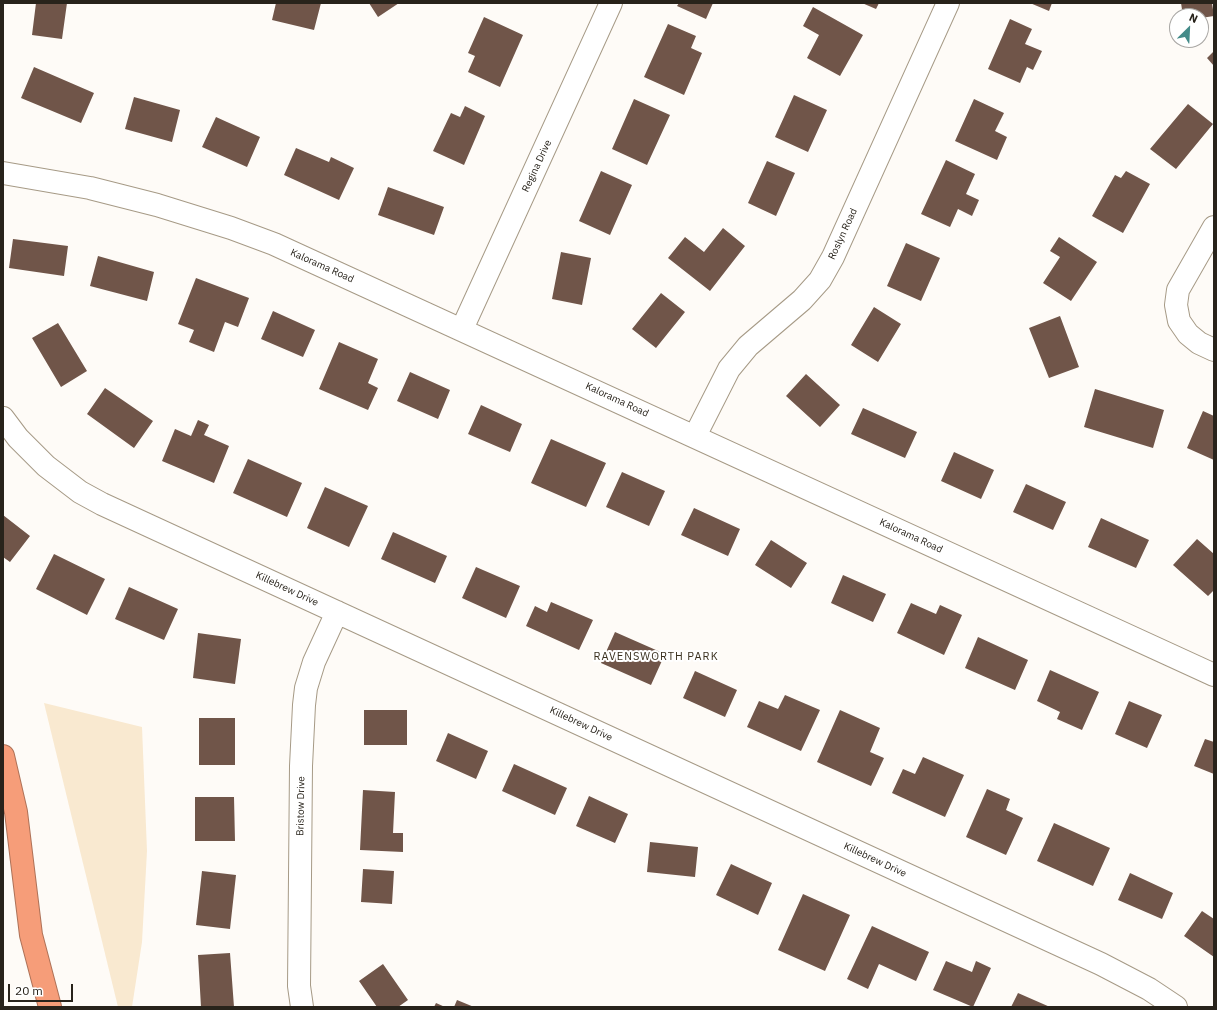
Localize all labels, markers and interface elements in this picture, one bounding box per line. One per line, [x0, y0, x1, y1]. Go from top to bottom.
north arrow [1169, 8, 1209, 48]
text: N [1187, 10, 1200, 26]
street label: Regina Drive [520, 138, 554, 194]
street label: Roslyn Road [826, 206, 860, 262]
street label: Kalorama Road [288, 247, 356, 285]
street label: Kalorama Road [584, 380, 650, 420]
street label: Kalorama Road [878, 516, 944, 556]
street label: Killebrew Drive [254, 569, 320, 609]
district label: RAVENSWORTH PARK [593, 650, 719, 664]
street label: Killebrew Drive [548, 704, 614, 744]
street label: Bristow Drive [294, 776, 308, 836]
street label: Killebrew Drive [842, 840, 908, 880]
scale bar [10, 976, 75, 1002]
text: 20 m [15, 983, 43, 998]

